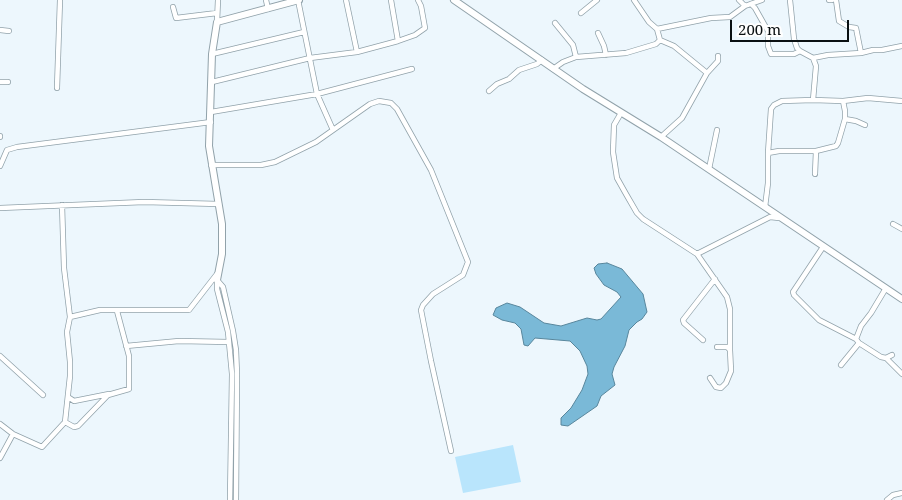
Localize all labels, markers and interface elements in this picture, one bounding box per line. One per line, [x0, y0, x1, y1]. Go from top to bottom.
scale bar [732, 10, 851, 42]
text: 200 m [738, 19, 781, 39]

